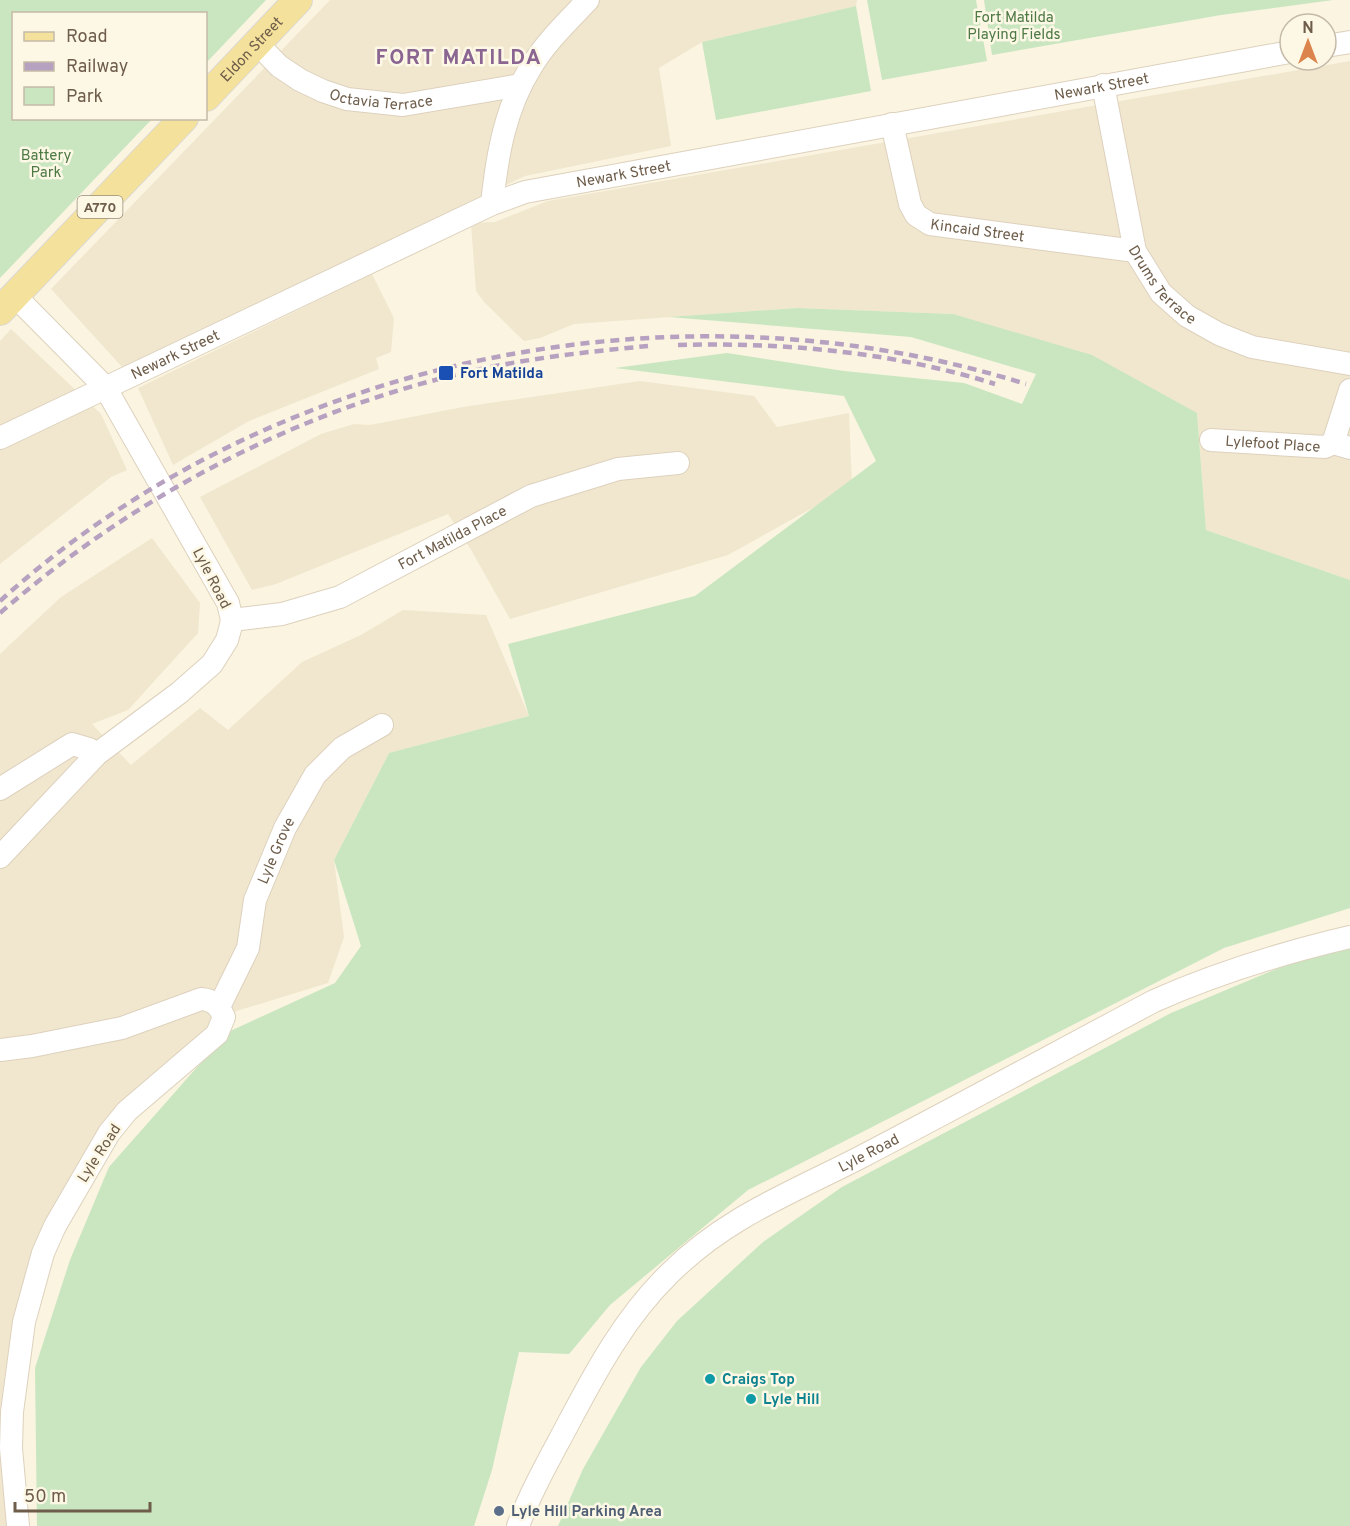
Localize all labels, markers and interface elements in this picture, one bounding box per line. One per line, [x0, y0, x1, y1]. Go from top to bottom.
park label: Fort Matilda Playing Fields [967, 9, 1061, 45]
legend [12, 12, 207, 120]
north arrow [1278, 12, 1338, 72]
street label: Eldon Street [217, 14, 288, 87]
text: N [1302, 19, 1314, 39]
text: Road [66, 26, 108, 49]
district label: FORT MATILDA [376, 45, 542, 72]
text: Railway [66, 56, 128, 79]
street label: Newark Street [1053, 70, 1151, 106]
text: Park [66, 86, 103, 109]
street label: Octavia Terrace [326, 86, 435, 116]
park label: Battery Park [21, 147, 71, 183]
street label: Newark Street [575, 157, 673, 193]
road number: A770 [78, 196, 122, 218]
street label: Kincaid Street [929, 216, 1025, 247]
street label: Drums Terrace [1123, 242, 1199, 330]
street label: Newark Street [128, 327, 223, 385]
marker: Fort Matilda [437, 364, 455, 382]
place label: Fort Matilda [460, 365, 543, 384]
street label: Lylefoot Place [1225, 433, 1321, 458]
street label: Fort Matilda Place [396, 502, 511, 575]
street label: Lyle Road [187, 545, 234, 612]
street label: Lyle Grove [255, 814, 300, 887]
street label: Lyle Road [74, 1121, 126, 1187]
street label: Lyle Road [836, 1131, 903, 1178]
place label: Craigs Top [722, 1371, 795, 1390]
marker: Craigs Top [703, 1372, 717, 1386]
place label: Lyle Hill [763, 1391, 820, 1410]
marker: Lyle Hill [744, 1392, 758, 1406]
scale bar [15, 1475, 150, 1513]
text: 50 m [24, 1486, 66, 1509]
place label: Lyle Hill Parking Area [511, 1503, 662, 1522]
marker: Lyle Hill Parking Area [492, 1504, 506, 1518]

